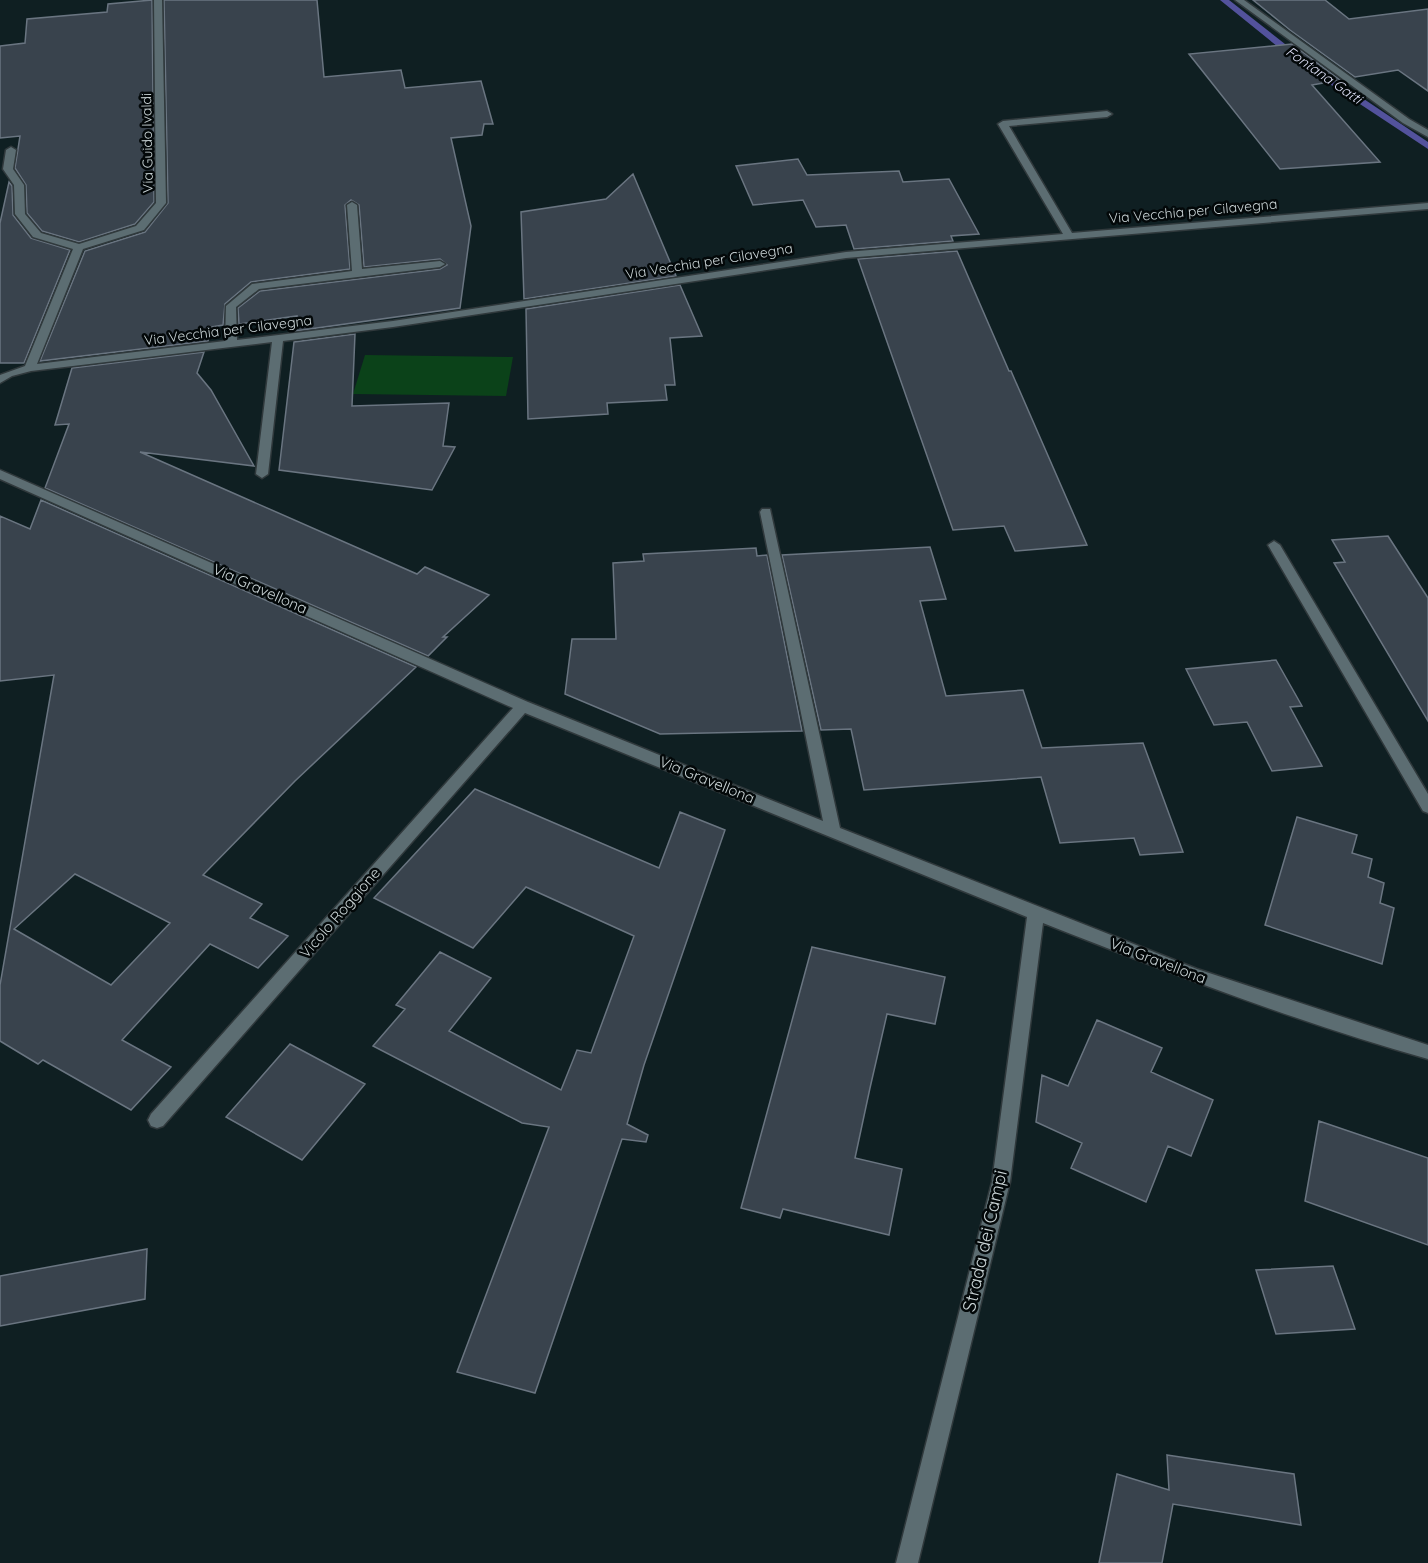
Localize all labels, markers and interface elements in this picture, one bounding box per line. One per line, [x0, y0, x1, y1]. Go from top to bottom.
water label: Fontana Gatti [1282, 42, 1367, 109]
street label: Via Guido Ivaldi [137, 93, 157, 193]
street label: Via Vecchia per Cilavegna [1108, 195, 1278, 227]
street label: Via Vecchia per Cilavegna [624, 239, 794, 283]
street label: Via Vecchia per Cilavegna [143, 311, 313, 349]
street label: Via Gravellona [210, 559, 310, 618]
street label: Via Gravellona [657, 752, 758, 807]
street label: Vicolo Roggione [295, 864, 384, 962]
street label: Via Gravellona [1108, 934, 1209, 988]
street label: Strada dei Campi [957, 1168, 1012, 1314]

